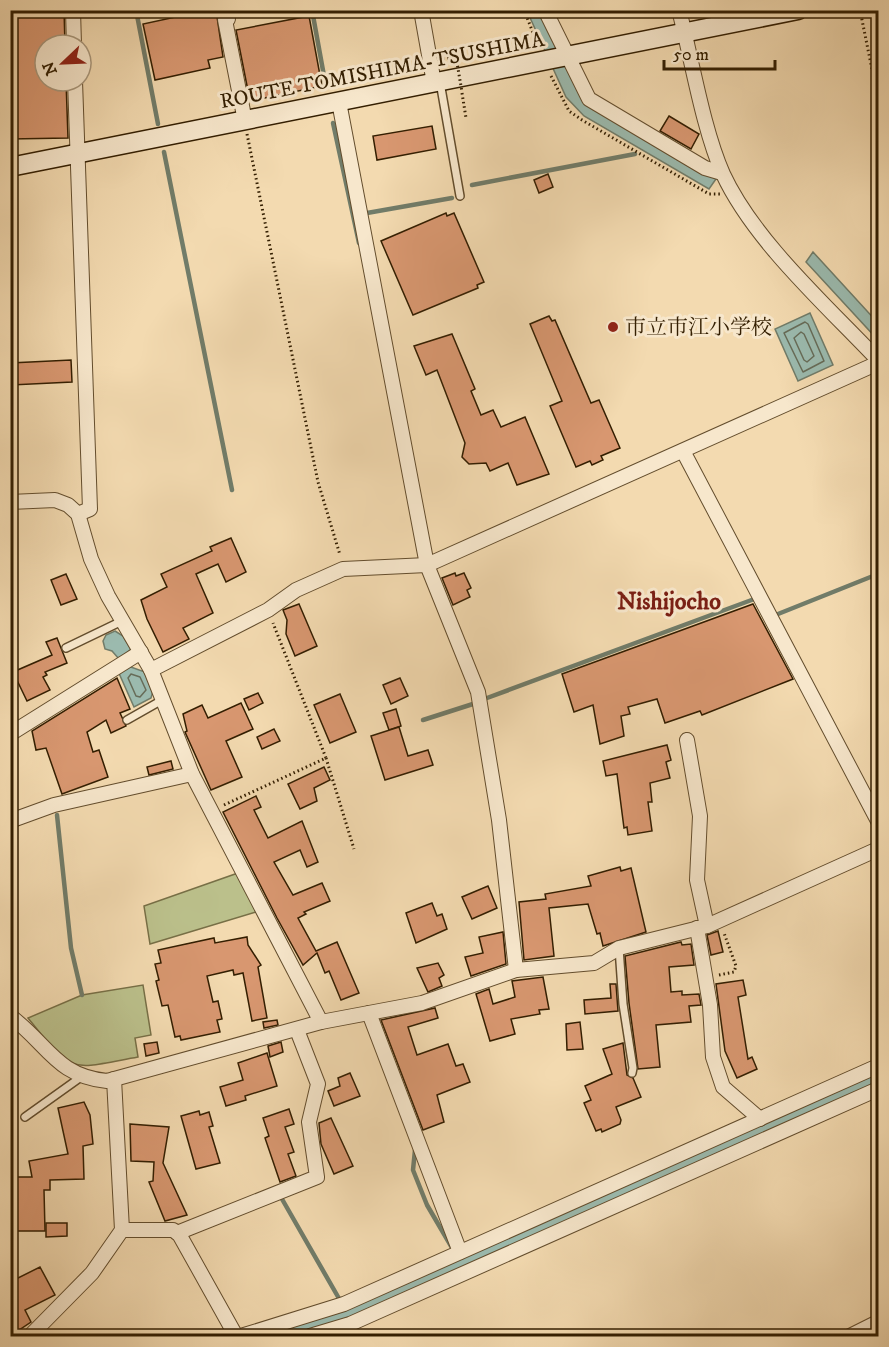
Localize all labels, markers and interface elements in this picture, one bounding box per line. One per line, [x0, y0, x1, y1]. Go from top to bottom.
street label: ROUTE TOMISHIMA-TSUSHIMA [218, 27, 547, 115]
north arrow [33, 33, 93, 93]
scale bar [664, 33, 775, 71]
text: 50 m [673, 44, 709, 66]
text: N [38, 59, 62, 78]
place label: 市立市江小学校 [625, 315, 772, 341]
marker: 市立市江小学校 [606, 320, 620, 334]
district label: Nishijocho [617, 587, 721, 617]

